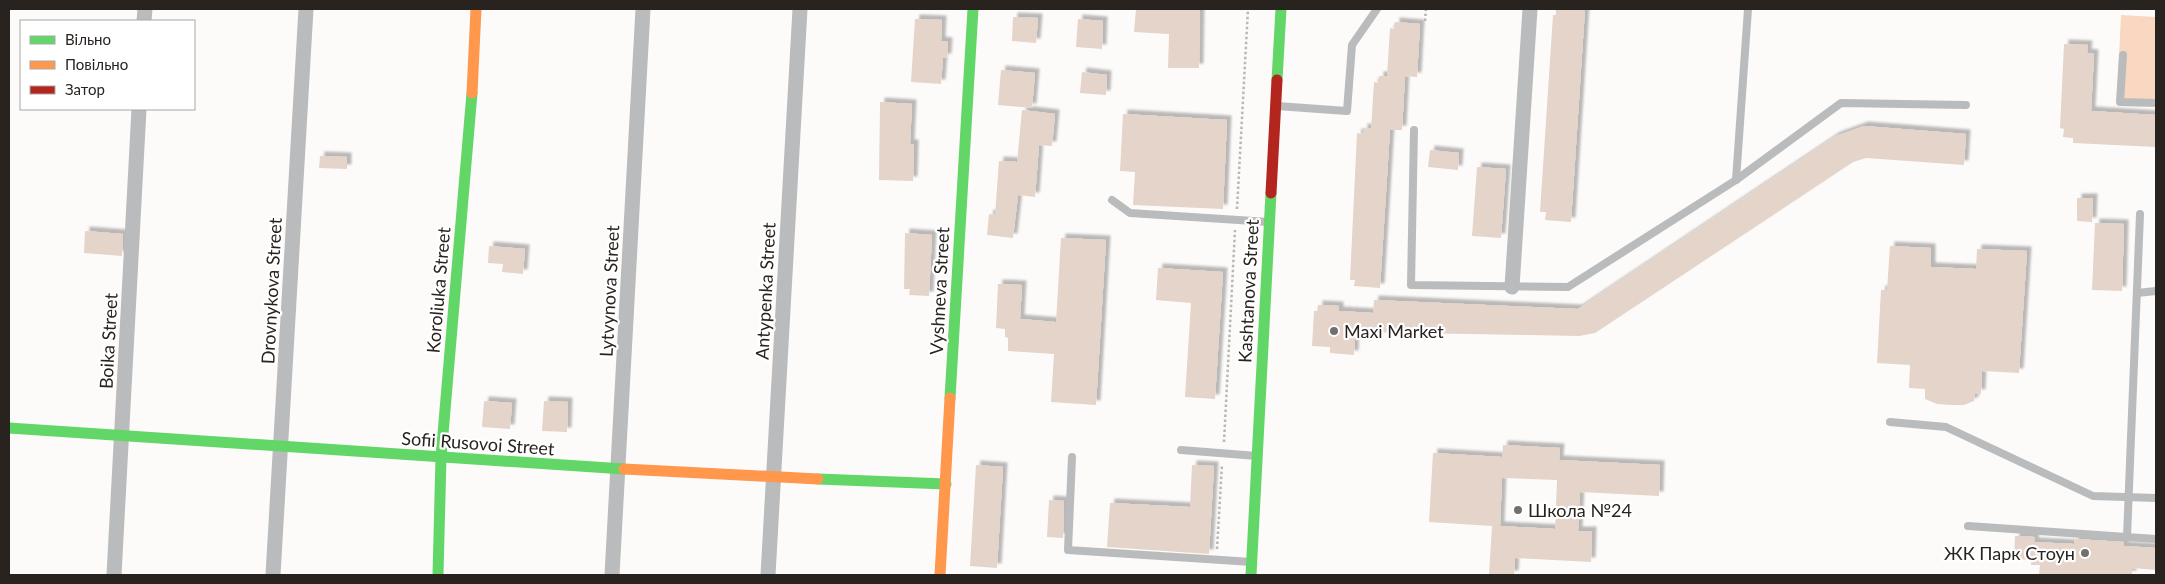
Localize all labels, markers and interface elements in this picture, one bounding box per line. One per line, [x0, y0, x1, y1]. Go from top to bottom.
legend [20, 20, 195, 110]
text: Вільно [65, 30, 111, 48]
text: Повільно [65, 55, 128, 73]
text: Затор [65, 80, 105, 98]
street label: Drovnykova Street [256, 217, 286, 365]
street label: Kashtanova Street [1233, 218, 1263, 363]
street label: Antypenka Street [750, 221, 780, 360]
street label: Lytvynova Street [595, 224, 623, 357]
street label: Koroliuka Street [422, 225, 455, 354]
street label: Vyshneva Street [925, 226, 953, 356]
street label: Boika Street [94, 292, 122, 390]
place label: Maxi Market [1344, 320, 1444, 342]
marker: Maxi Market [1328, 325, 1340, 337]
street label: Sofii Rusovoi Street [401, 427, 556, 459]
place label: Школа №24 [1528, 499, 1632, 521]
marker: Школа №24 [1512, 504, 1524, 516]
place label: ЖК Парк Стоун [1944, 542, 2075, 564]
marker: ЖК Парк Стоун [2079, 547, 2091, 559]

